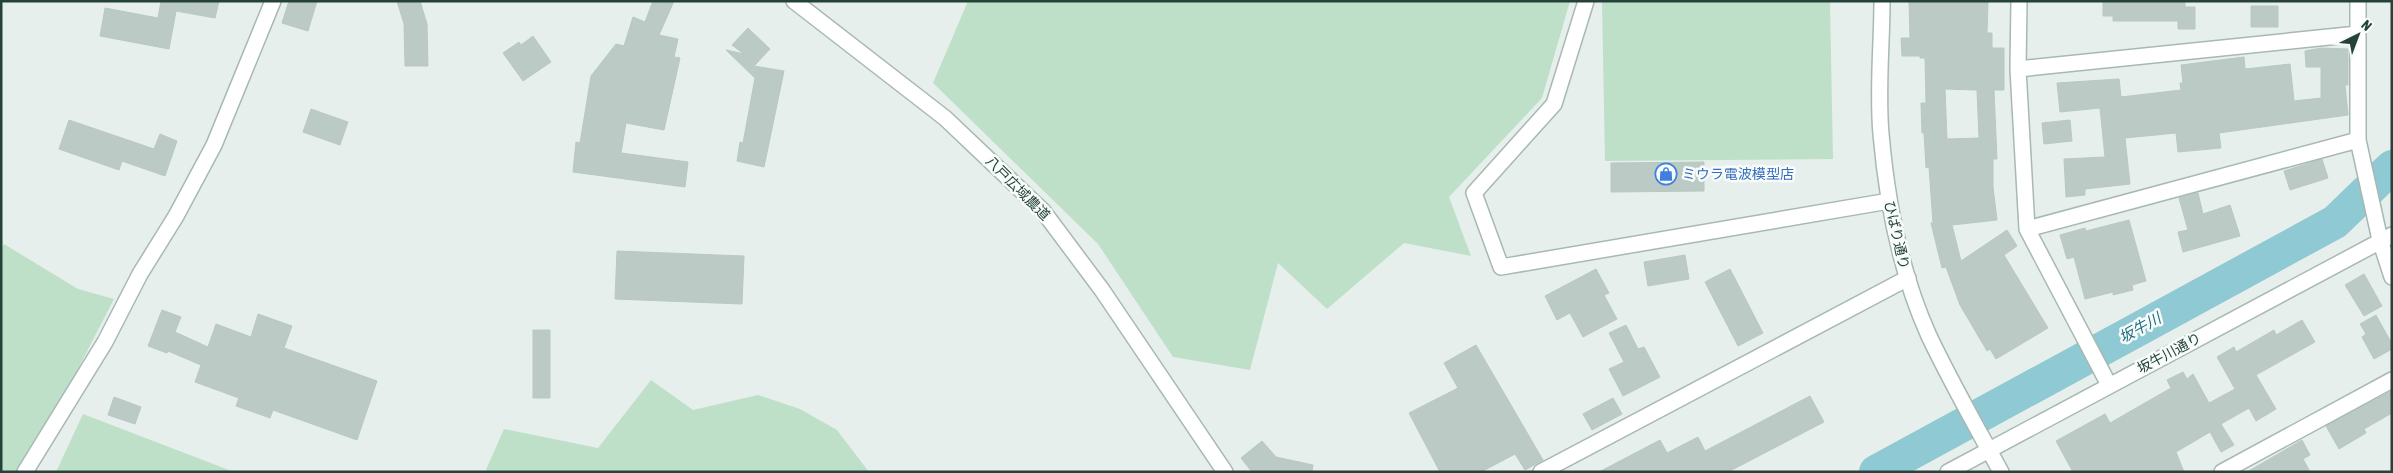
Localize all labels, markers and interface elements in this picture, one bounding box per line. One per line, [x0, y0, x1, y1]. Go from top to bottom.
north arrow [2333, 10, 2383, 60]
text: N [2358, 17, 2375, 34]
street label: 八戸広域農道 [983, 153, 1053, 223]
shop icon: ミウラ電波模型店 [1654, 162, 1678, 186]
place label: ミウラ電波模型店 [1682, 166, 1794, 182]
street label: ひばり通り [1881, 199, 1913, 271]
water label: 坂牛川 [2116, 308, 2165, 346]
street label: 坂牛川通り [2134, 330, 2204, 376]

